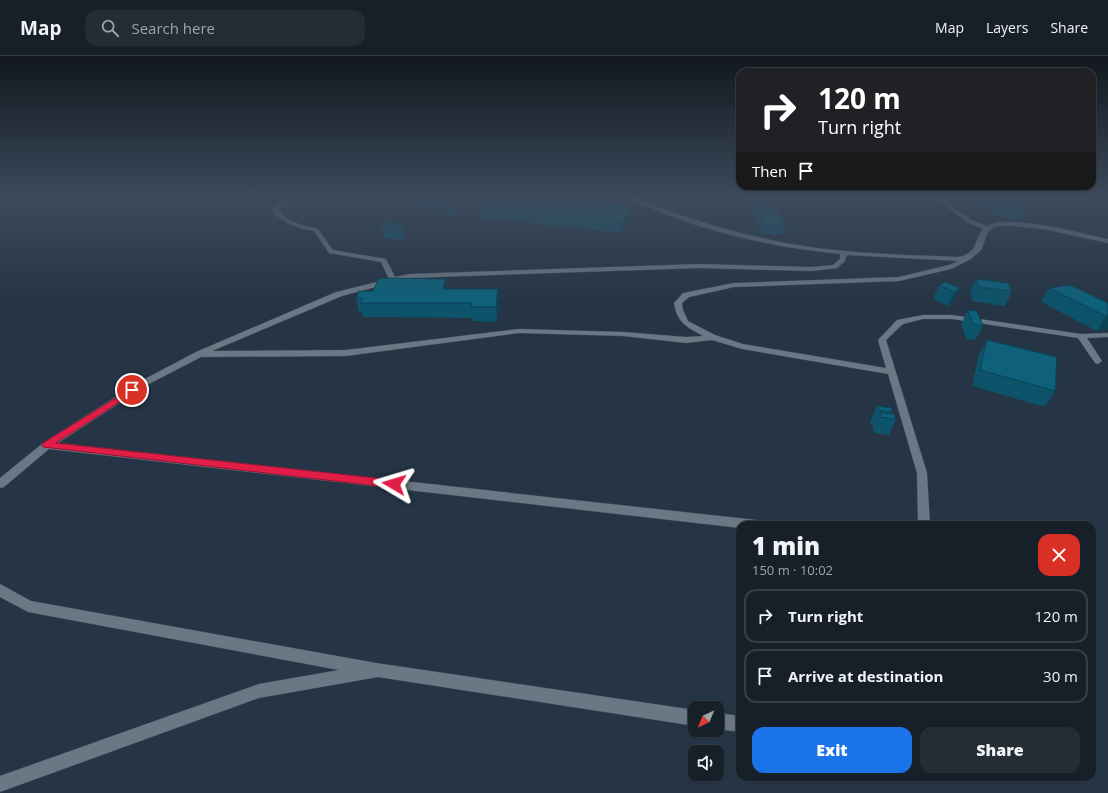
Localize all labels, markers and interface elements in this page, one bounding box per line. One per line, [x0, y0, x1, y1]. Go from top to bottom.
search box [85, 10, 365, 46]
text: Map [20, 15, 61, 41]
icon: search [99, 17, 121, 39]
text: Search here [131, 18, 215, 38]
text: Map [935, 18, 964, 37]
text: Layers [986, 18, 1028, 37]
text: Share [1050, 18, 1088, 37]
text: 120 m [818, 79, 901, 117]
icon: right [752, 84, 804, 136]
text: Turn right [818, 115, 901, 139]
icon: arrive [795, 160, 817, 182]
text: Then [752, 161, 787, 181]
pin [115, 373, 149, 407]
icon: arrive [121, 379, 143, 401]
position arrow [373, 463, 415, 505]
text: 1 min [752, 529, 820, 562]
button: close [1038, 534, 1080, 576]
text: 150 m · 10:02 [752, 561, 833, 579]
icon: right [754, 605, 776, 627]
text: Turn right [788, 606, 863, 626]
text: 120 m [1034, 606, 1078, 626]
icon: arrive [754, 665, 776, 687]
text: Arrive at destination [788, 666, 943, 686]
text: 30 m [1043, 666, 1078, 686]
north arrow [688, 701, 724, 737]
map controls [688, 701, 724, 781]
button: Exit [752, 727, 912, 773]
button: Share [920, 727, 1080, 773]
button: sound [688, 745, 724, 781]

